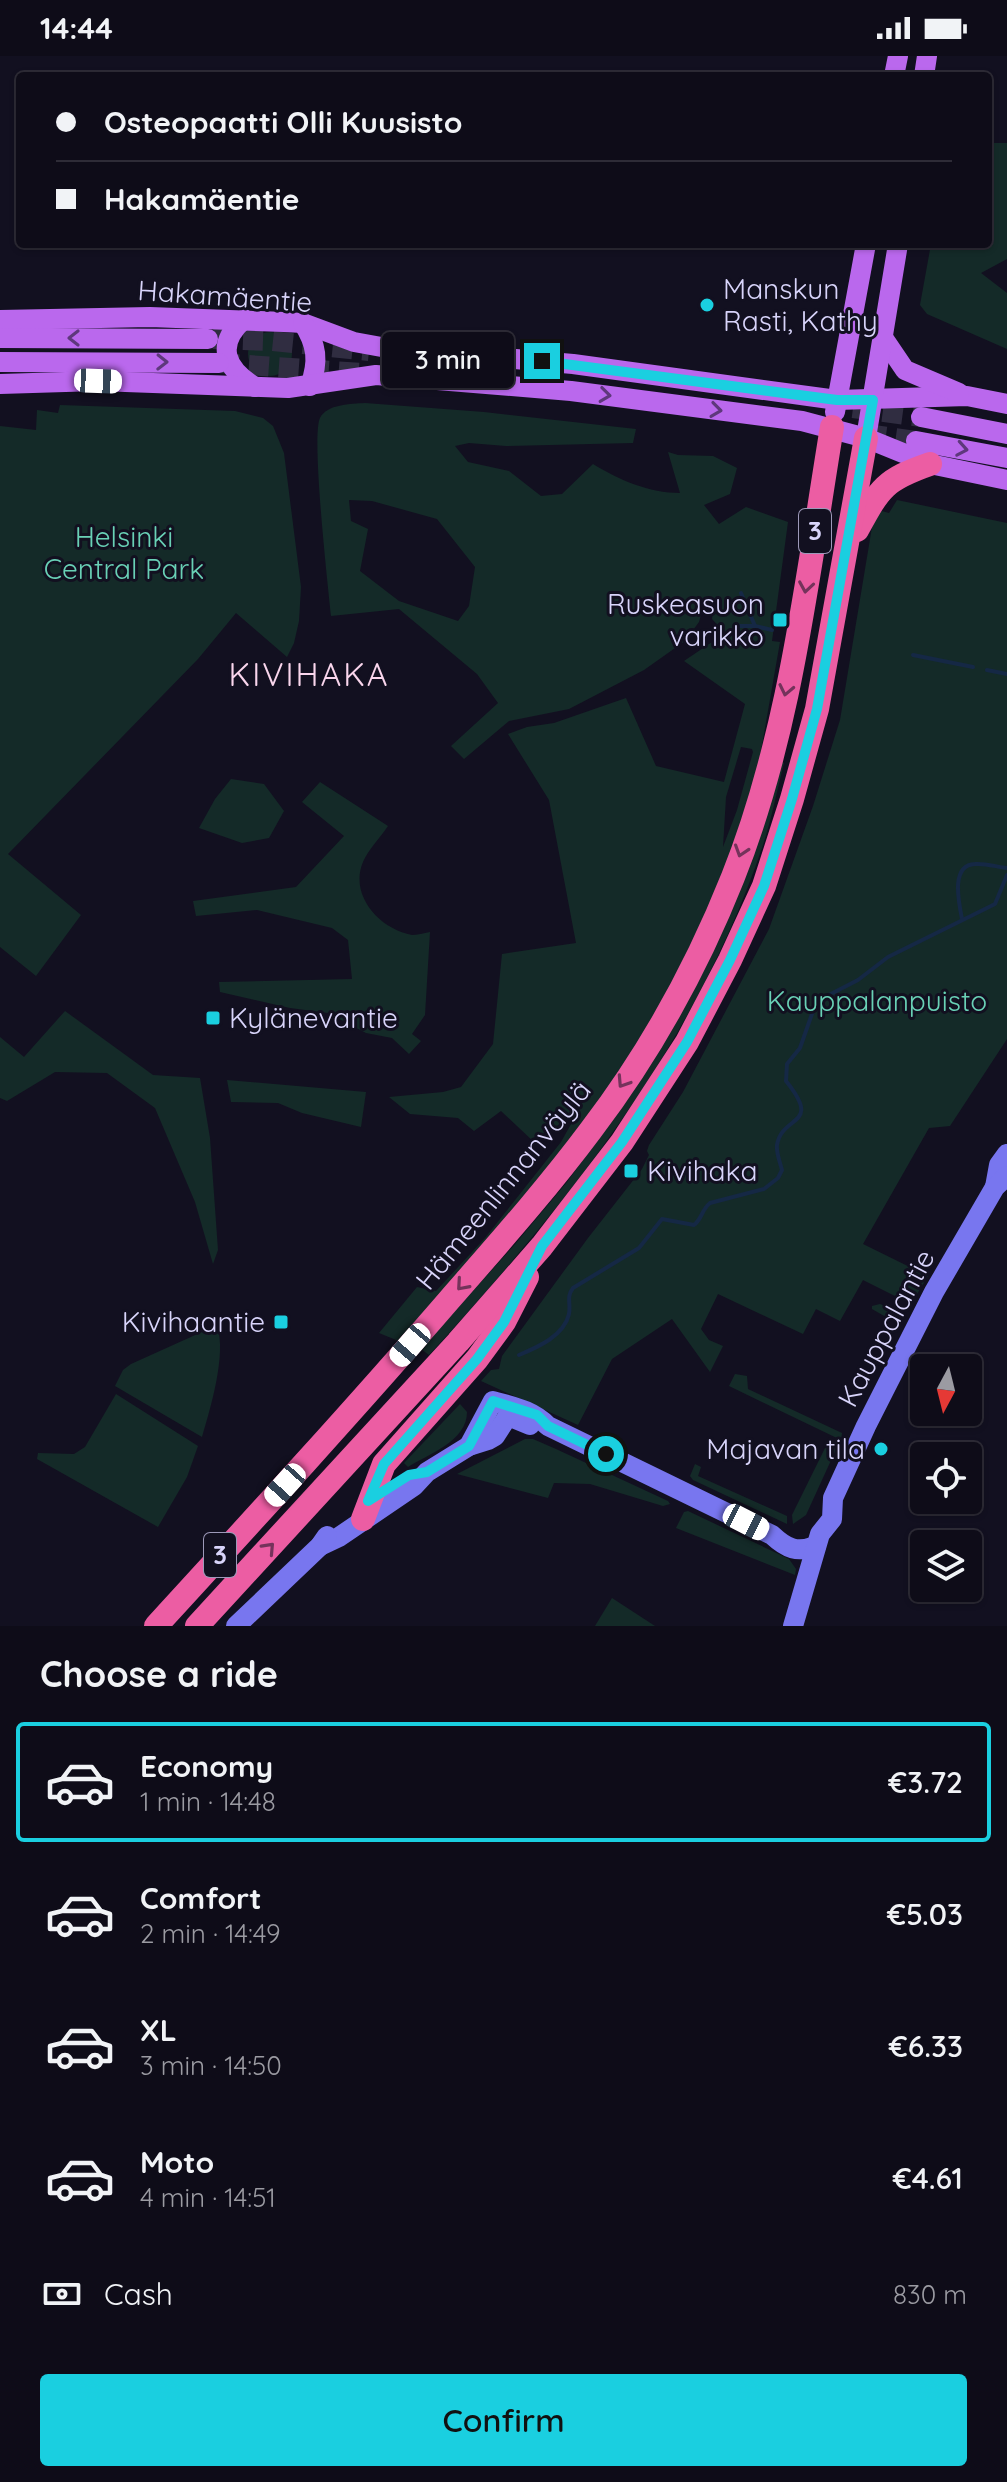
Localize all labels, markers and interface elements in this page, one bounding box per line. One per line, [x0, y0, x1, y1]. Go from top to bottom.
text: 14:44 [40, 9, 113, 47]
text: Osteopaatti Olli Kuusisto [104, 103, 462, 141]
text: Hakamäentie [104, 180, 299, 218]
place label: Manskun Rasti, Kathy [723, 271, 878, 338]
street label: Hakamäentie [137, 272, 313, 319]
marker: Manskun Rasti, Kathy [698, 296, 716, 314]
one-way arrow [67, 329, 80, 347]
callout: 3 min [382, 333, 514, 389]
text: 3 min [415, 343, 481, 376]
route end [524, 343, 560, 379]
one-way arrow [156, 354, 169, 371]
car [74, 368, 122, 394]
one-way arrow [598, 386, 612, 403]
one-way arrow [710, 401, 723, 418]
one-way arrow [955, 440, 969, 457]
road number: 3 [799, 509, 831, 553]
park label: Helsinki Central Park [44, 519, 204, 586]
one-way arrow [798, 580, 815, 594]
place label: Ruskeasuon varikko [607, 586, 764, 653]
marker: Ruskeasuon varikko [771, 611, 789, 629]
district label: KIVIHAKA [229, 654, 389, 694]
one-way arrow [778, 683, 795, 696]
one-way arrow [735, 844, 751, 858]
park label: Kauppalanpuisto [767, 983, 987, 1018]
place label: Kylänevantie [229, 1000, 398, 1035]
marker: Kylänevantie [204, 1009, 222, 1027]
street label: Hämeenlinnanväylä [407, 1073, 598, 1296]
one-way arrow [618, 1073, 633, 1088]
place label: Kivihaka [647, 1153, 757, 1188]
marker: Kivihaka [622, 1162, 640, 1180]
street label: Kauppalantie [829, 1243, 942, 1413]
one-way arrow [457, 1276, 472, 1291]
place label: Kivihaantie [122, 1304, 265, 1339]
marker: Kivihaantie [272, 1313, 290, 1331]
car [385, 1319, 435, 1371]
north arrow [910, 1354, 982, 1426]
map controls [910, 1354, 982, 1602]
place label: Majavan tila [706, 1431, 865, 1466]
route start [588, 1436, 624, 1472]
marker: Majavan tila [872, 1440, 890, 1458]
button: locate [910, 1442, 982, 1514]
car [260, 1459, 310, 1511]
car [719, 1500, 773, 1544]
button: layers [910, 1530, 982, 1602]
road number: 3 [204, 1533, 236, 1577]
one-way arrow [259, 1543, 274, 1557]
text: Choose a ride [40, 1651, 278, 1696]
icon: car [44, 1746, 116, 1818]
text: Economy [140, 1747, 273, 1785]
text: €3.72 [888, 1763, 963, 1801]
text: 1 min · 14:48 [140, 1785, 276, 1818]
icon: car [44, 1878, 116, 1950]
text: Comfort [140, 1879, 261, 1917]
text: €5.03 [887, 1895, 963, 1933]
text: 2 min · 14:49 [140, 1917, 281, 1950]
icon: car [44, 2010, 116, 2082]
text: XL [140, 2011, 177, 2049]
text: €6.33 [889, 2027, 963, 2065]
text: 3 min · 14:50 [140, 2049, 282, 2082]
icon: car [44, 2142, 116, 2214]
text: Moto [140, 2143, 214, 2181]
text: €4.61 [892, 2159, 963, 2197]
text: 4 min · 14:51 [140, 2181, 276, 2214]
icon: cash [40, 2272, 84, 2316]
text: Cash [104, 2275, 173, 2313]
text: 830 m [893, 2278, 967, 2311]
button: Confirm [40, 2374, 967, 2466]

